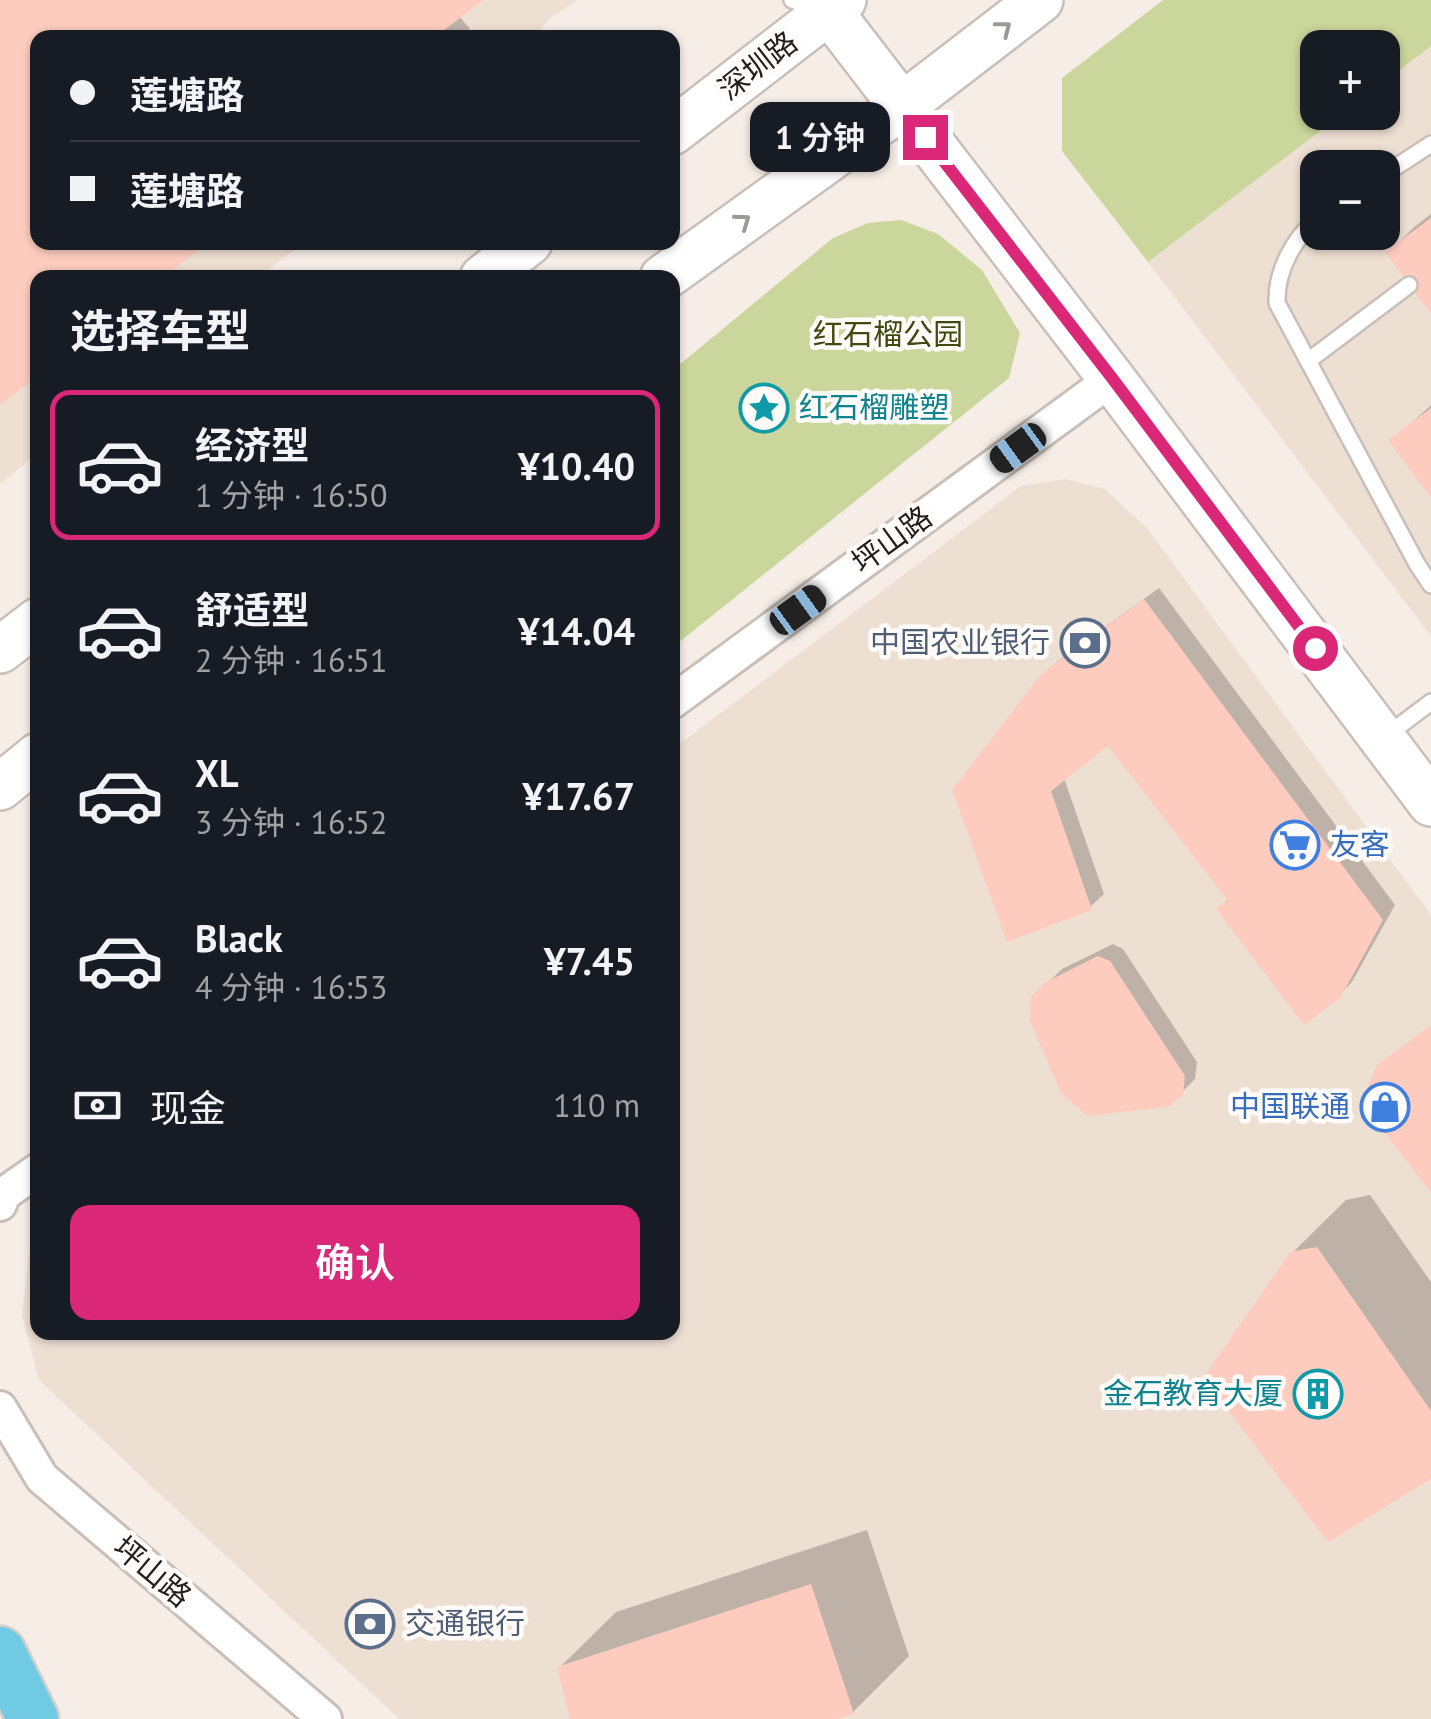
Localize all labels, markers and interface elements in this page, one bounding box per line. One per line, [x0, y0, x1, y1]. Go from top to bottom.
street label: 深圳路 [710, 22, 805, 108]
one-way arrow [993, 22, 1011, 39]
map controls [1300, 30, 1400, 250]
button: + [1300, 30, 1400, 130]
text: 莲塘路 [130, 70, 244, 119]
callout: 1 分钟 [750, 102, 890, 172]
route end [903, 115, 948, 160]
text: 1 分钟 [775, 116, 865, 158]
button: − [1300, 150, 1400, 250]
text: 莲塘路 [130, 166, 244, 215]
one-way arrow [731, 214, 750, 233]
text: 选择车型 [70, 301, 250, 359]
park label: 红石榴公园 [813, 314, 963, 353]
place icon: 红石榴雕塑 [738, 382, 790, 434]
place label: 红石榴雕塑 [799, 387, 949, 426]
car [985, 418, 1051, 478]
icon: car [75, 420, 165, 510]
text: 经济型 [195, 420, 309, 469]
text: ¥10.40 [518, 441, 635, 490]
text: 1 分钟 · 16:50 [195, 474, 387, 516]
street label: 坪山路 [843, 497, 939, 581]
car [765, 580, 831, 640]
icon: car [75, 585, 165, 675]
text: 舒适型 [195, 585, 309, 634]
text: ¥14.04 [518, 606, 635, 655]
bank icon: 中国农业银行 [1059, 617, 1111, 669]
place label: 中国农业银行 [870, 622, 1050, 661]
route start [1293, 626, 1338, 671]
text: 2 分钟 · 16:51 [195, 639, 387, 681]
text: XL [195, 748, 239, 797]
icon: car [75, 750, 165, 840]
text: ¥17.67 [522, 771, 635, 820]
text: 3 分钟 · 16:52 [195, 801, 387, 843]
supermarket icon: 友客 [1269, 819, 1321, 871]
place label: 友客 [1330, 824, 1390, 863]
text: Black [195, 913, 283, 962]
icon: car [75, 915, 165, 1005]
text: ¥7.45 [544, 936, 635, 985]
text: 4 分钟 · 16:53 [195, 966, 387, 1008]
icon: cash [70, 1078, 125, 1133]
shop icon: 中国联通 [1359, 1081, 1411, 1133]
text: 现金 [150, 1083, 226, 1132]
text: 110 m [553, 1084, 640, 1126]
place label: 中国联通 [1230, 1086, 1350, 1125]
button: 确认 [70, 1205, 640, 1320]
building icon: 金石教育大厦 [1292, 1368, 1344, 1420]
place label: 金石教育大厦 [1103, 1373, 1283, 1412]
street label: 坪山路 [106, 1527, 200, 1615]
bank icon: 交通银行 [344, 1598, 396, 1650]
place label: 交通银行 [405, 1603, 525, 1642]

